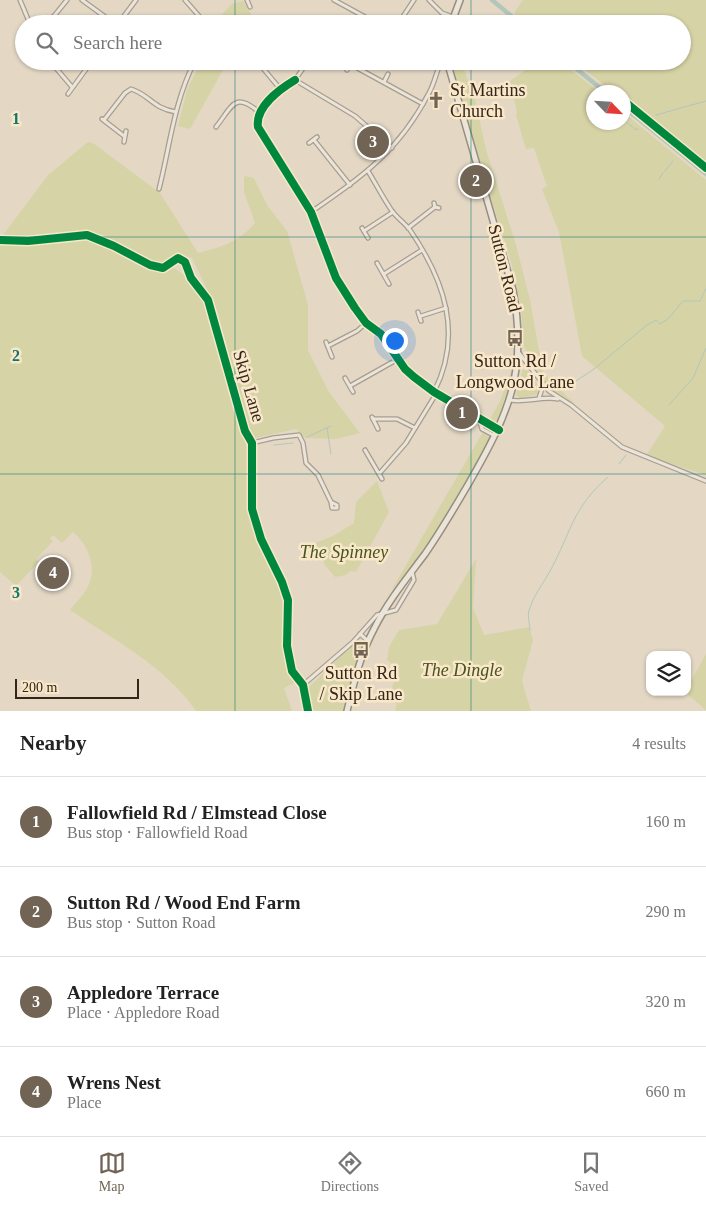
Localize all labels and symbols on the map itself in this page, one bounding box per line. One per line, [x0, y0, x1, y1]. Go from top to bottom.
place label: St Martins Church [450, 80, 526, 121]
north arrow [586, 85, 631, 130]
church icon: St Martins Church [426, 90, 446, 110]
text: 1 [12, 110, 20, 127]
pin: 3 [357, 123, 389, 161]
pin: 2 [460, 162, 492, 200]
street label: Sutton Road [484, 222, 526, 314]
your location [382, 328, 408, 354]
bus stop icon: Sutton Rd / Longwood Lane [505, 328, 525, 348]
text: 2 [12, 347, 20, 364]
street label: Skip Lane [229, 348, 269, 424]
place label: Sutton Rd / Longwood Lane [456, 351, 574, 392]
pin: 1 [446, 394, 478, 432]
park label: The Spinney [300, 542, 388, 562]
pin: 4 [37, 554, 69, 592]
text: 3 [12, 584, 20, 601]
bus stop icon: Sutton Rd / Skip Lane [351, 640, 371, 660]
park label: The Dingle [422, 660, 502, 680]
place label: Sutton Rd / Skip Lane [320, 663, 403, 704]
scale bar [15, 676, 139, 699]

